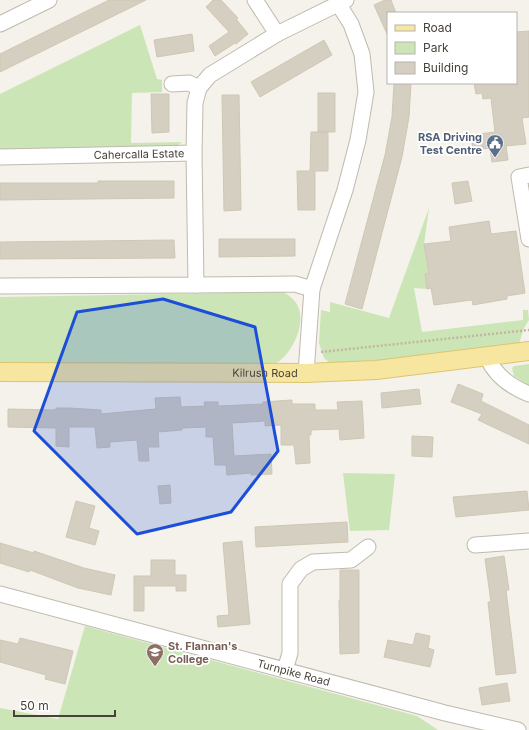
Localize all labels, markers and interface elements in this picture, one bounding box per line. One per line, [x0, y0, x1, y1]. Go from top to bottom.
legend [387, 12, 517, 84]
text: Road [423, 20, 452, 35]
text: Park [423, 40, 449, 55]
text: Building [423, 60, 468, 75]
place label: RSA Driving Test Centre [418, 130, 482, 157]
public building icon: RSA Driving Test Centre [485, 133, 505, 158]
street label: Cahercalla Estate [94, 146, 184, 162]
street label: Kilrush Road [232, 366, 298, 380]
place label: St. Flannan's College [168, 639, 238, 666]
school or university icon: St. Flannan's College [145, 642, 165, 667]
street label: Turnpike Road [256, 656, 332, 689]
scale bar [14, 692, 115, 718]
text: 50 m [20, 698, 49, 713]

